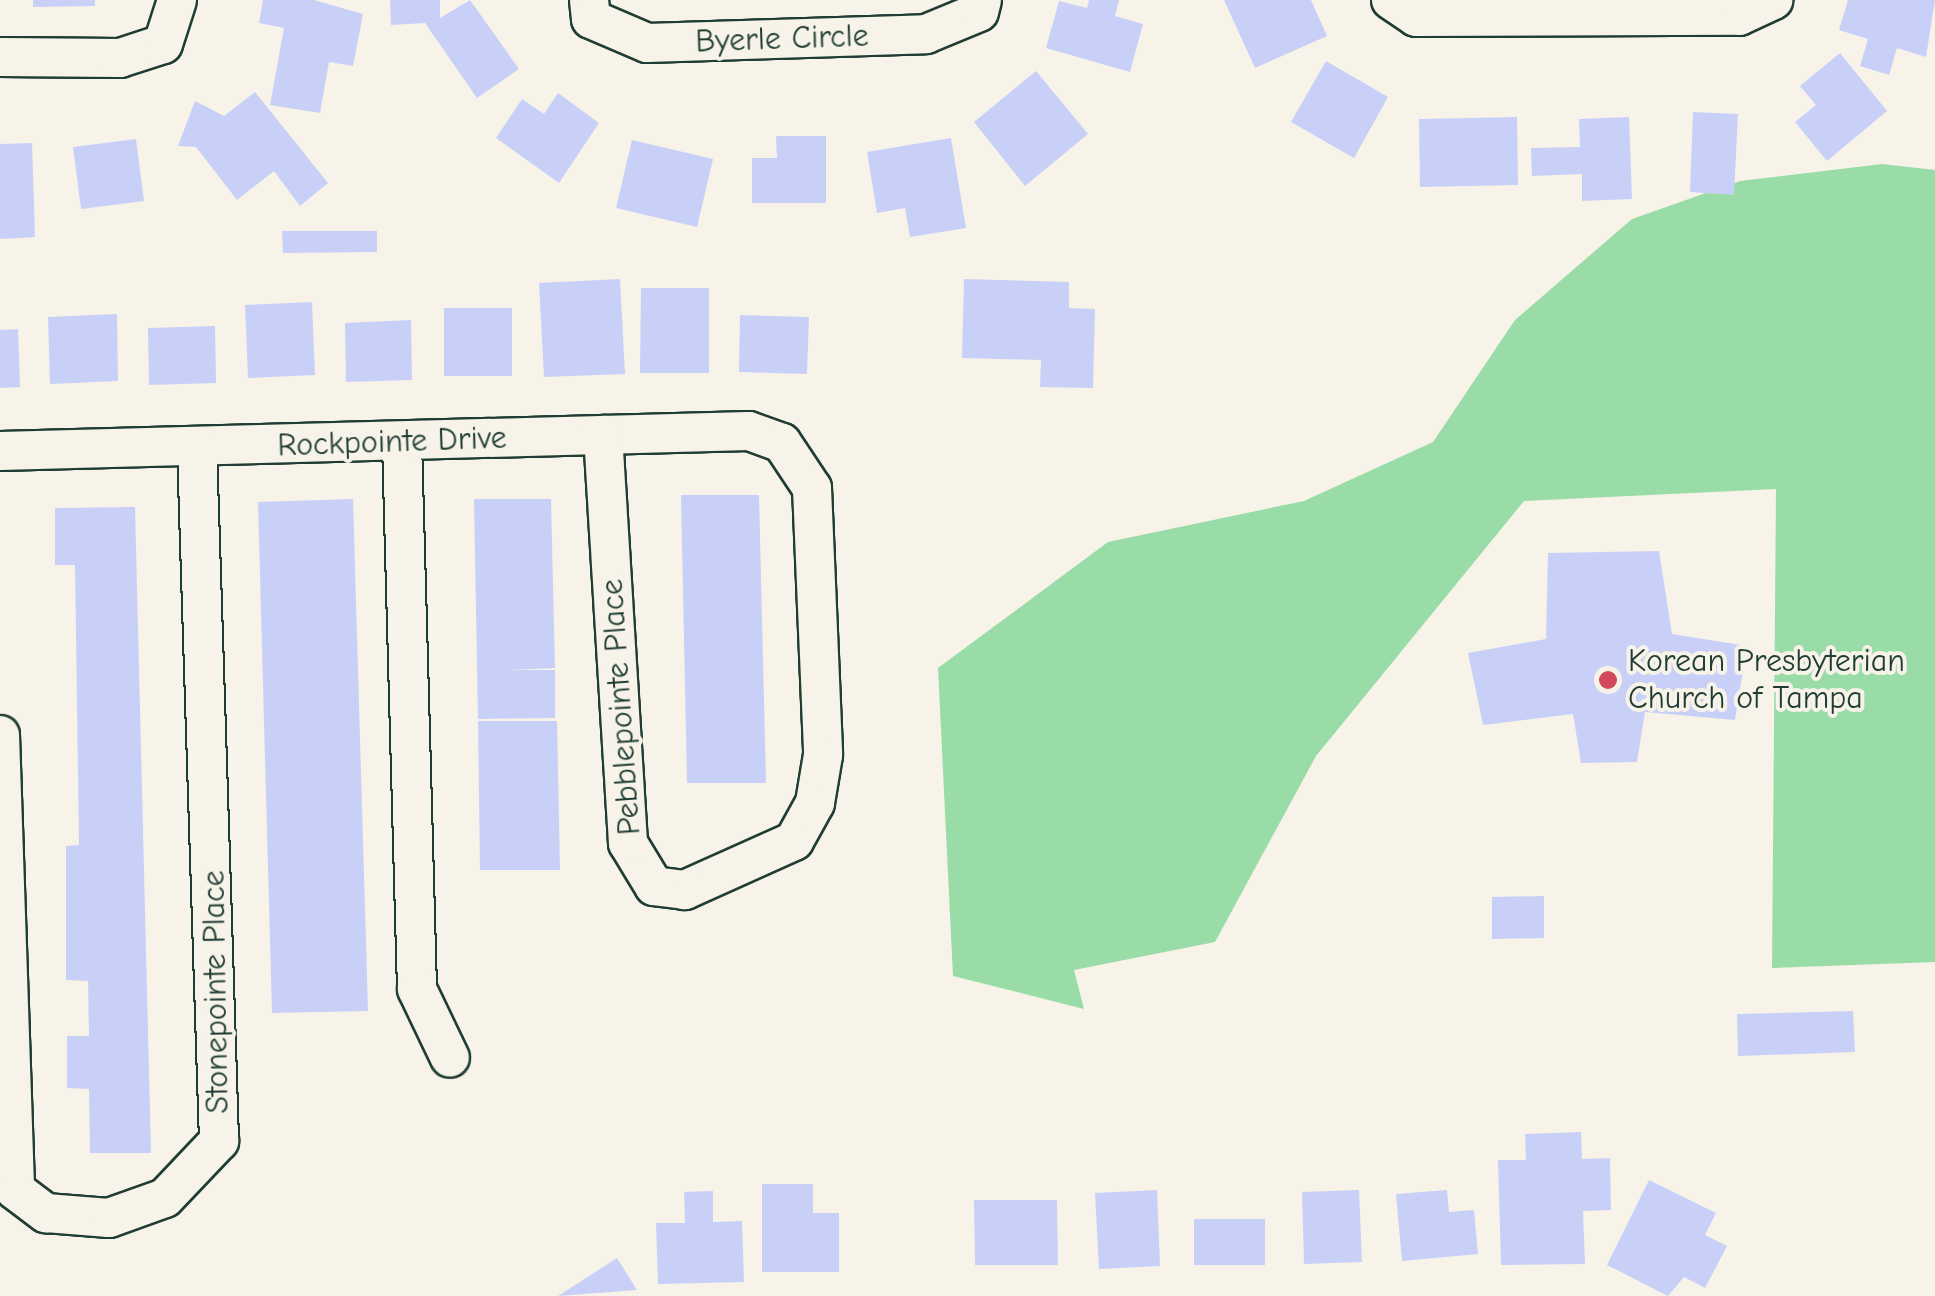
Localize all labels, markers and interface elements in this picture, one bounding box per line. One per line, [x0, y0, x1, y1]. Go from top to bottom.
street label: Byerle Circle [695, 17, 869, 61]
street label: Rockpointe Drive [277, 419, 507, 465]
street label: Pebblepointe Place [593, 578, 649, 836]
place label: Korean Presbyterian Church of Tampa [1628, 643, 1905, 718]
marker: Korean Presbyterian Church of Tampa [1597, 669, 1619, 691]
street label: Stonepointe Place [195, 870, 237, 1114]

